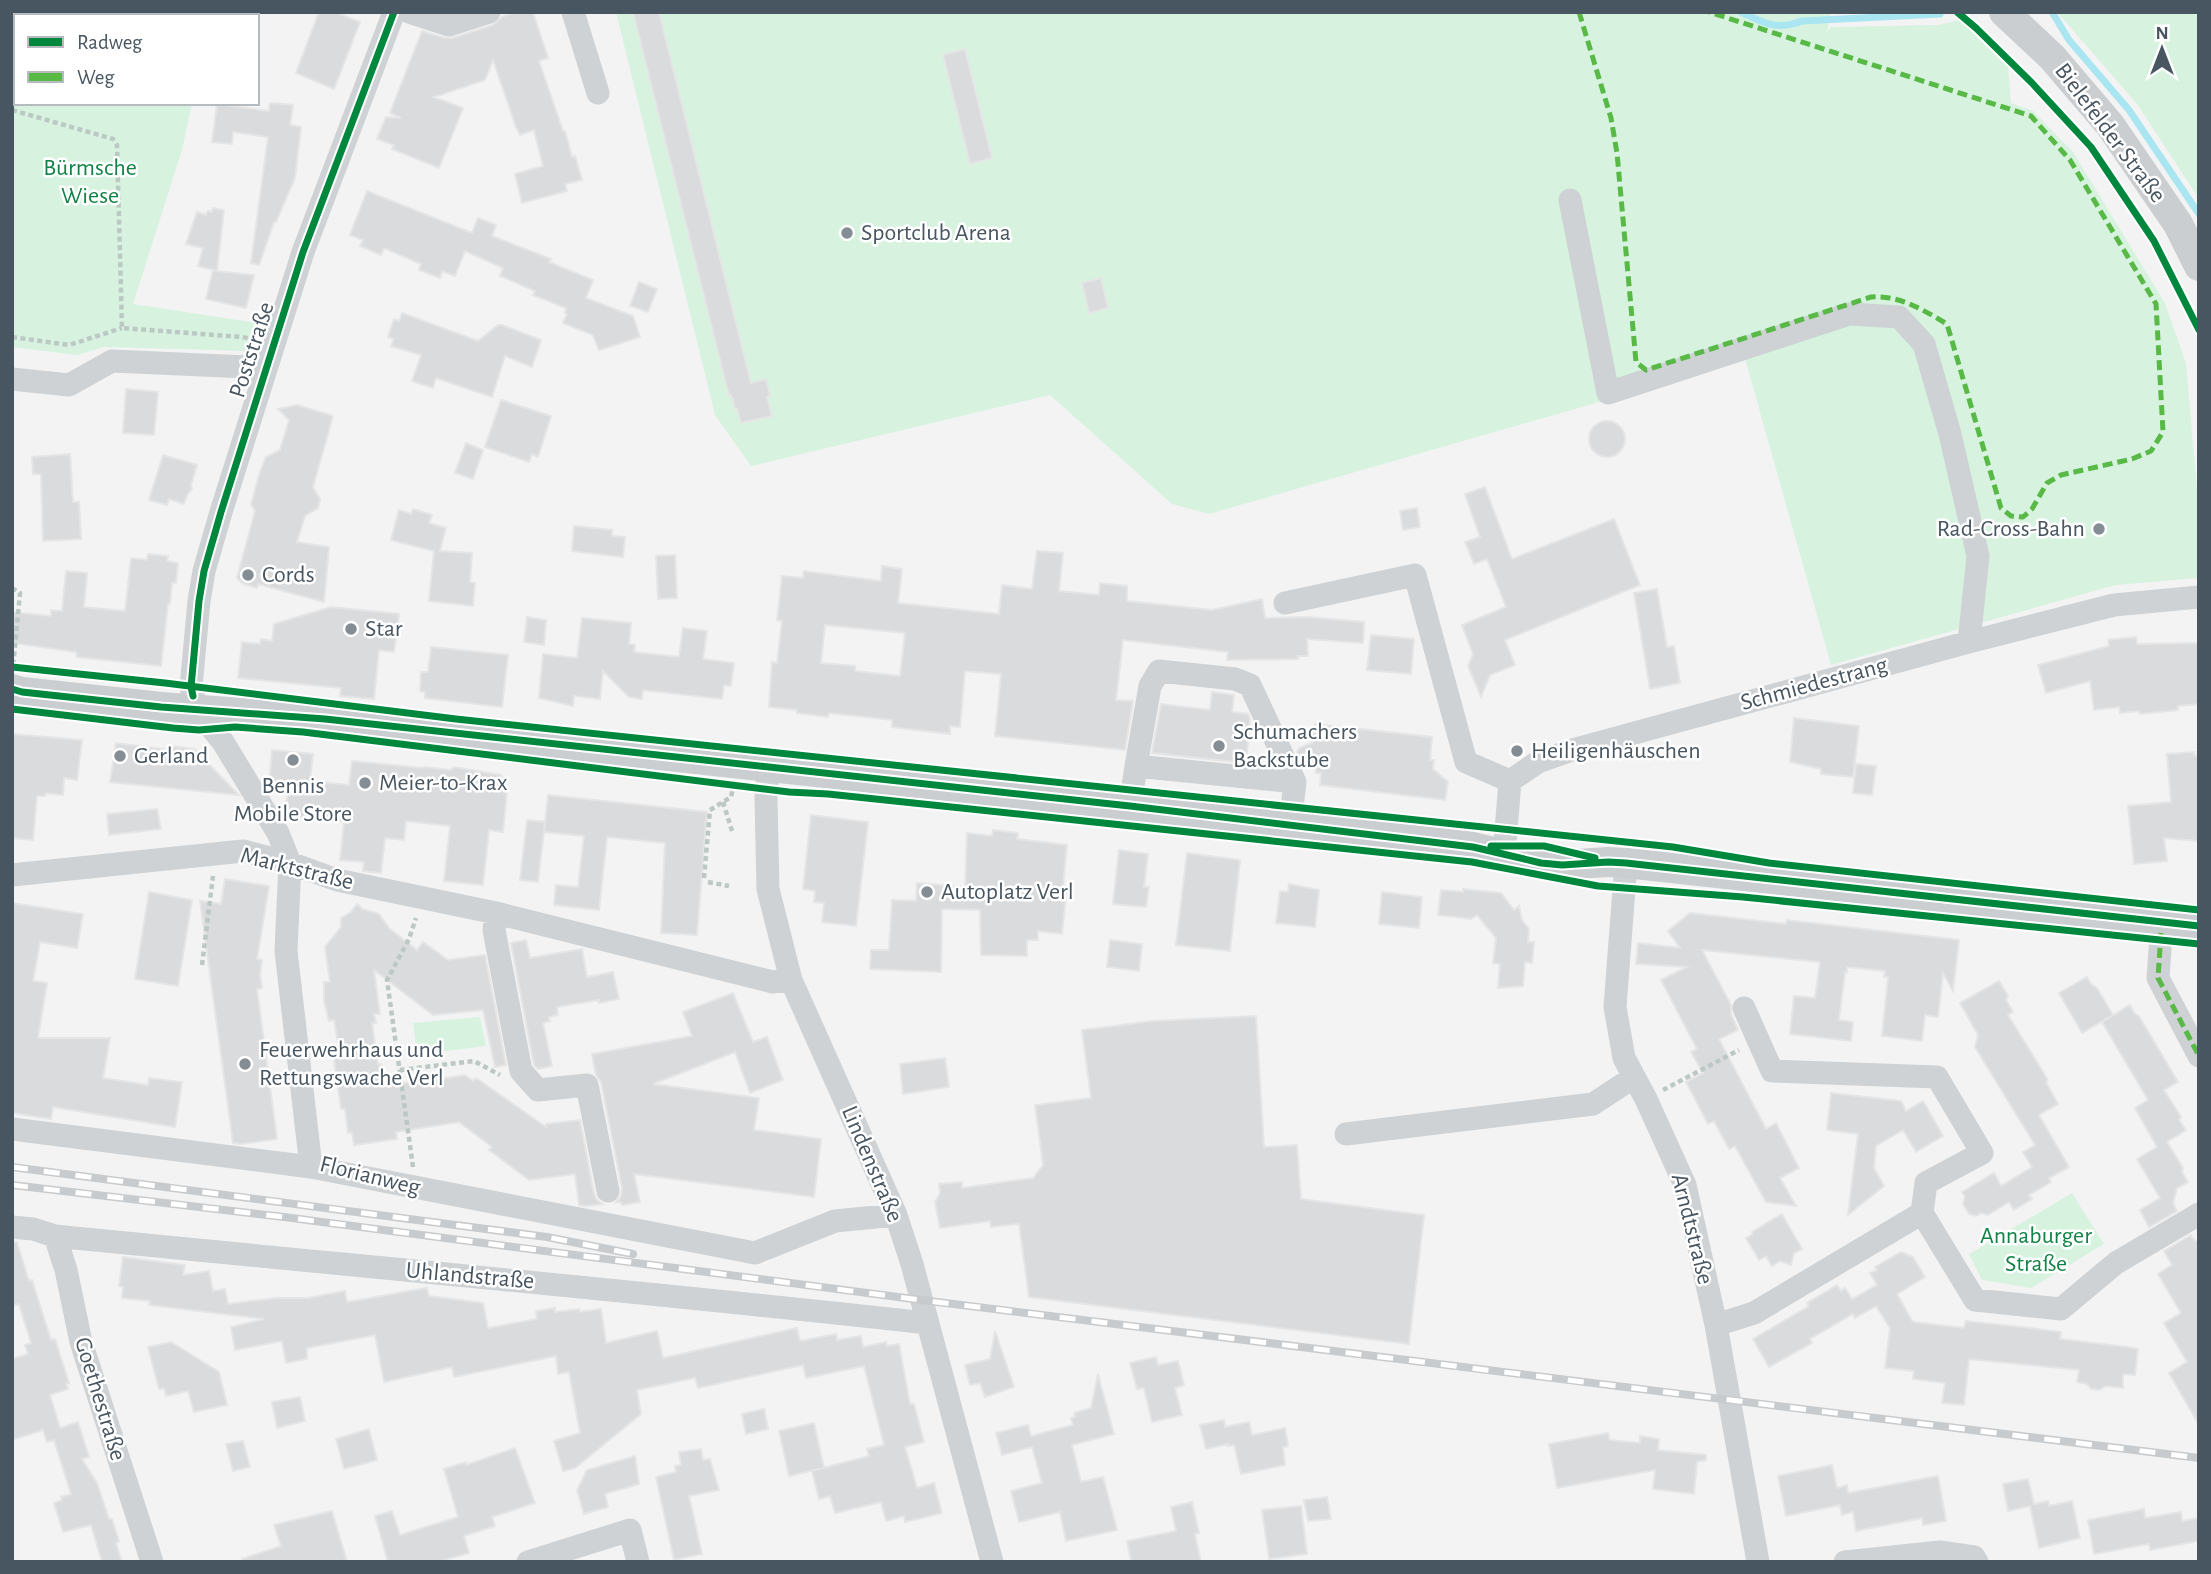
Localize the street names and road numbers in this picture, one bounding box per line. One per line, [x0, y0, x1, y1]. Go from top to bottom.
street label: Bielefelder Straße [2050, 59, 2170, 207]
street label: Poststraße [225, 299, 279, 401]
street label: Schmiedestrang [1738, 653, 1890, 715]
street label: Marktstraße [238, 843, 356, 895]
street label: Lindenstraße [837, 1102, 907, 1226]
street label: Florianweg [317, 1152, 423, 1200]
street label: Arndtstraße [1667, 1171, 1717, 1287]
street label: Uhlandstraße [405, 1258, 535, 1294]
street label: Goethestraße [70, 1335, 130, 1463]

